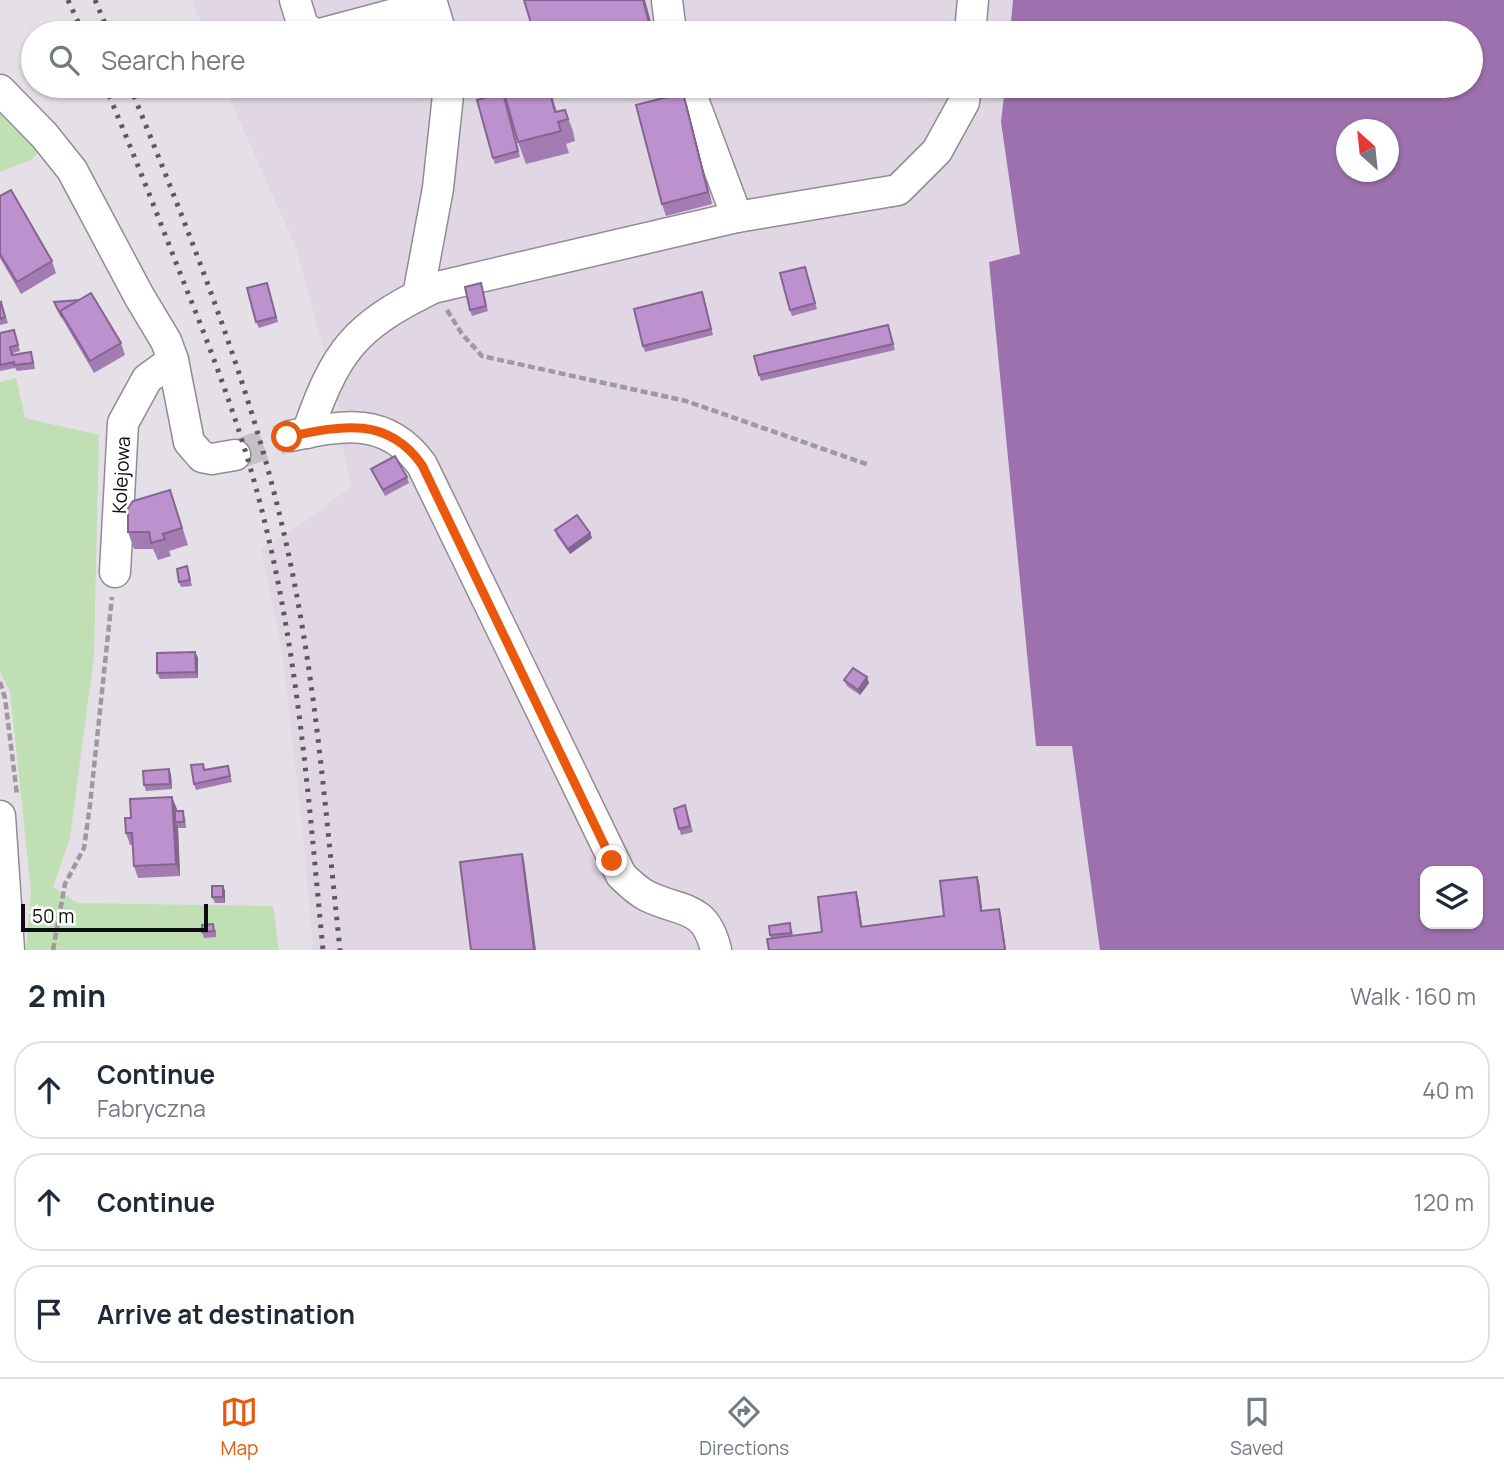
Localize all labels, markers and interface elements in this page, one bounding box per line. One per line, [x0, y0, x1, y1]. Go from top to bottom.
search box [21, 21, 1483, 98]
icon: search [45, 41, 83, 79]
text: Search here [101, 42, 246, 78]
north arrow [1336, 119, 1399, 182]
route start [271, 421, 302, 452]
street label: Kolejowa [106, 436, 136, 514]
route end [596, 845, 627, 876]
map controls [1420, 866, 1483, 929]
button: layers [1420, 866, 1483, 929]
scale bar [21, 901, 208, 933]
text: 50 m [32, 903, 74, 929]
text: 2 min [28, 975, 106, 1016]
text: Walk · 160 m [1350, 980, 1476, 1012]
text: Continue [97, 1056, 215, 1092]
icon: ahead [30, 1071, 68, 1109]
text: 40 m [1422, 1074, 1474, 1106]
text: Fabryczna [97, 1092, 206, 1124]
icon: ahead [30, 1183, 68, 1221]
text: Continue [97, 1184, 215, 1220]
text: 120 m [1414, 1186, 1474, 1218]
icon: arrive [30, 1295, 68, 1333]
text: Arrive at destination [97, 1296, 355, 1332]
tab: Map [220, 1393, 258, 1461]
tab: Directions [699, 1393, 789, 1461]
tab: Saved [1230, 1393, 1284, 1461]

